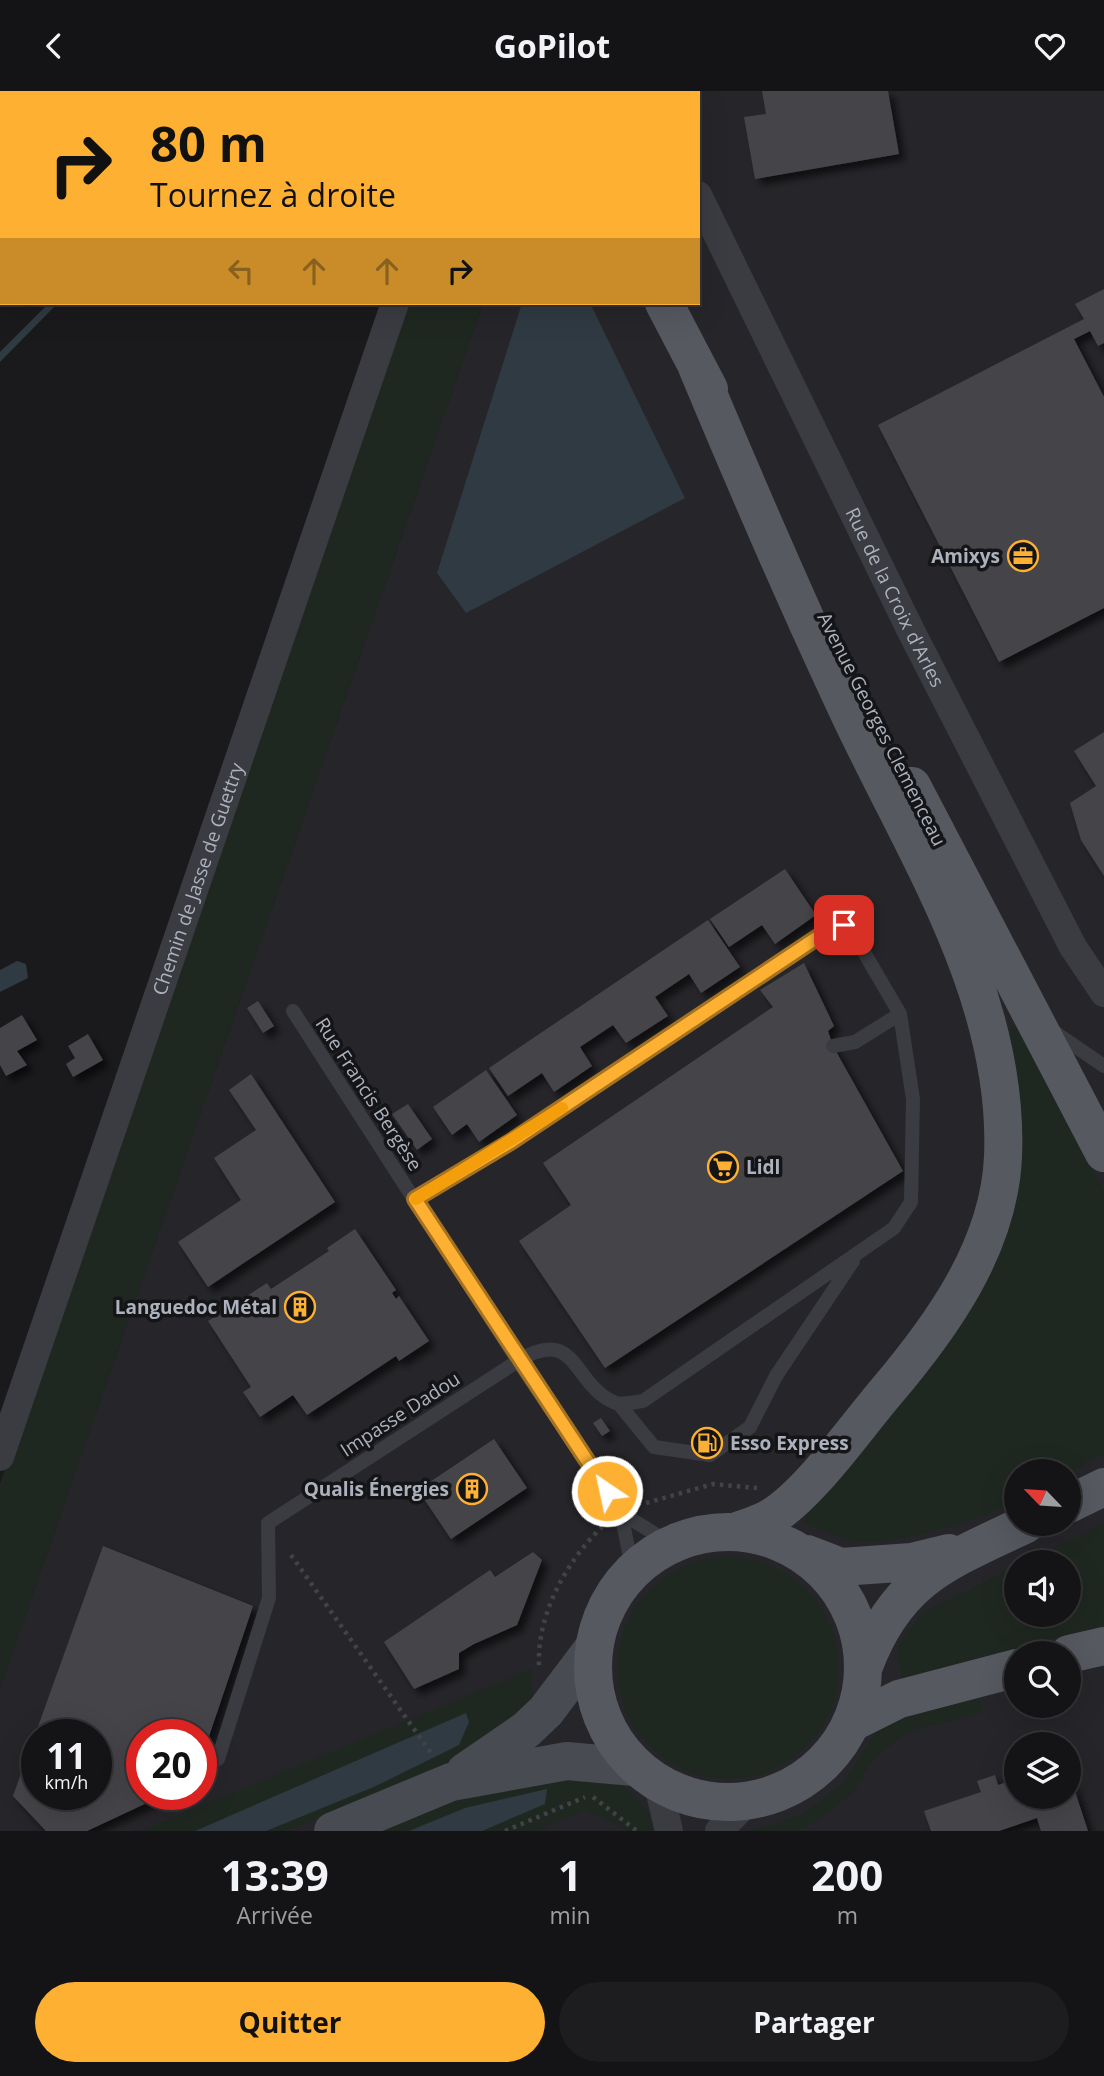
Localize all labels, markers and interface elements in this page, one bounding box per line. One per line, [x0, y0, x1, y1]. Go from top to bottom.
text: GoPilot [494, 24, 610, 67]
icon: back [35, 27, 73, 65]
icon: heart [1031, 27, 1069, 65]
text: 80 m [150, 110, 267, 176]
icon: right [35, 119, 126, 210]
text: Tournez à droite [150, 173, 396, 216]
icon: left [222, 252, 260, 290]
icon: ahead [295, 252, 333, 290]
icon: ahead [368, 252, 406, 290]
icon: right [441, 252, 479, 290]
street label: Rue de la Croix d'Arles [840, 503, 951, 692]
office icon: Amixys [1006, 539, 1040, 573]
place label: Amixys [931, 543, 1000, 569]
street label: Avenue Georges Clemenceau [812, 608, 952, 850]
street label: Chemin de Jasse de Guettry [146, 759, 250, 999]
pin [814, 895, 874, 955]
icon: arrive [825, 906, 863, 944]
street label: Rue Francis Bergèse [310, 1012, 428, 1176]
supermarket icon: Lidl [706, 1150, 740, 1184]
place label: Lidl [746, 1154, 780, 1180]
building icon: Languedoc Métal [283, 1290, 317, 1324]
place label: Languedoc Métal [115, 1294, 277, 1320]
street label: Impasse Dadou [335, 1366, 465, 1462]
fuel station icon: Esso Express [690, 1426, 724, 1460]
place label: Esso Express [730, 1430, 849, 1456]
position arrow [570, 1454, 644, 1528]
north arrow [1004, 1459, 1082, 1537]
map controls [1004, 1459, 1081, 1809]
building icon: Qualis Énergies [455, 1472, 489, 1506]
place label: Qualis Énergies [304, 1476, 449, 1502]
button: sound [1004, 1550, 1081, 1627]
button: search [1004, 1641, 1081, 1718]
speed limit sign: 20 [126, 1719, 217, 1810]
text: 11 [46, 1732, 87, 1779]
button: layers [1004, 1732, 1081, 1809]
text: km/h [45, 1770, 88, 1794]
text: 13:39 [221, 1846, 329, 1903]
text: 1 [558, 1846, 582, 1903]
text: 200 [811, 1846, 883, 1903]
text: Arrivée [236, 1899, 313, 1931]
text: min [549, 1899, 591, 1931]
text: m [837, 1899, 858, 1931]
button: Quitter [35, 1982, 545, 2062]
button: Partager [559, 1982, 1069, 2062]

